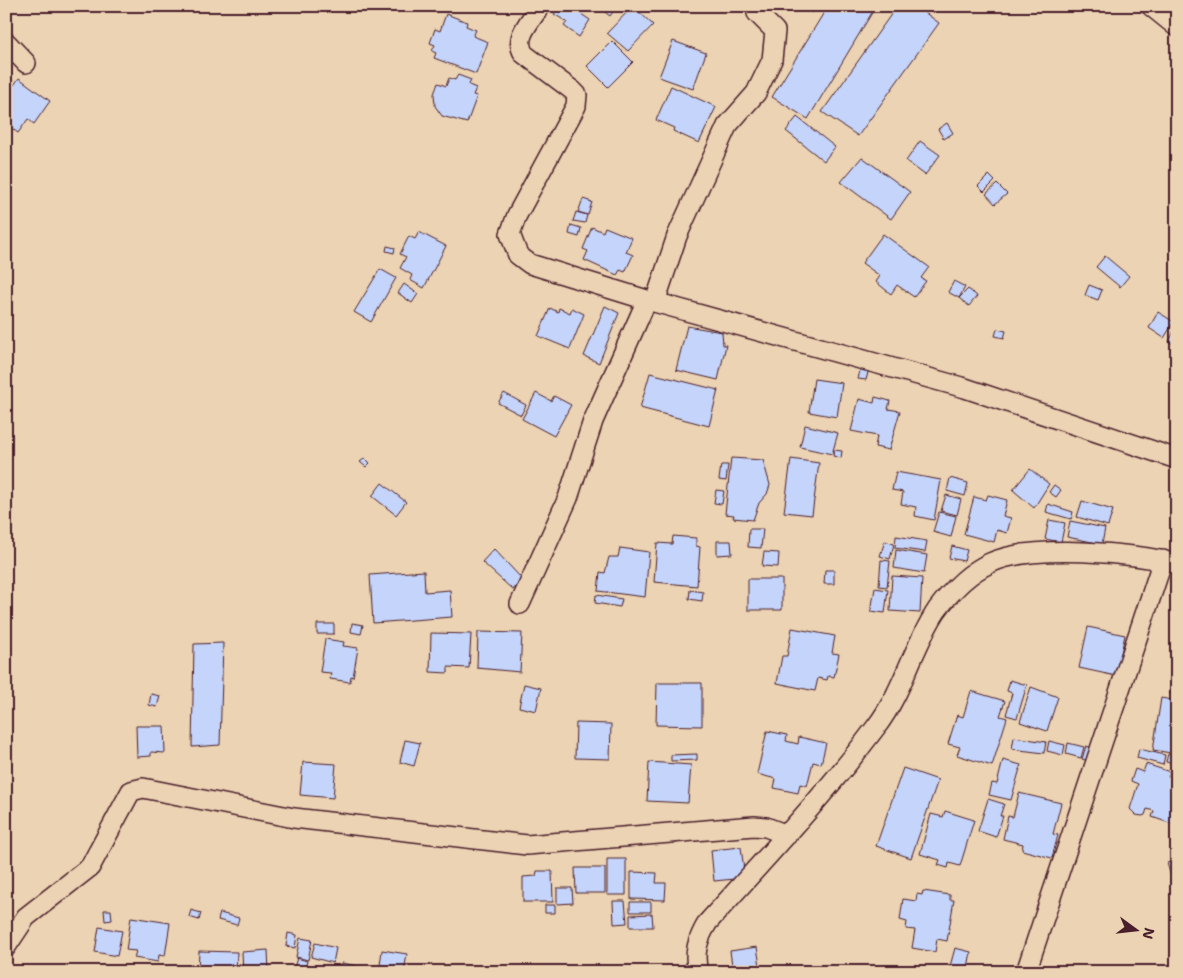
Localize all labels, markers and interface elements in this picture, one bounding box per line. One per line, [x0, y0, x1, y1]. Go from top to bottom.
north arrow [1110, 906, 1160, 956]
text: N [1138, 926, 1159, 941]

